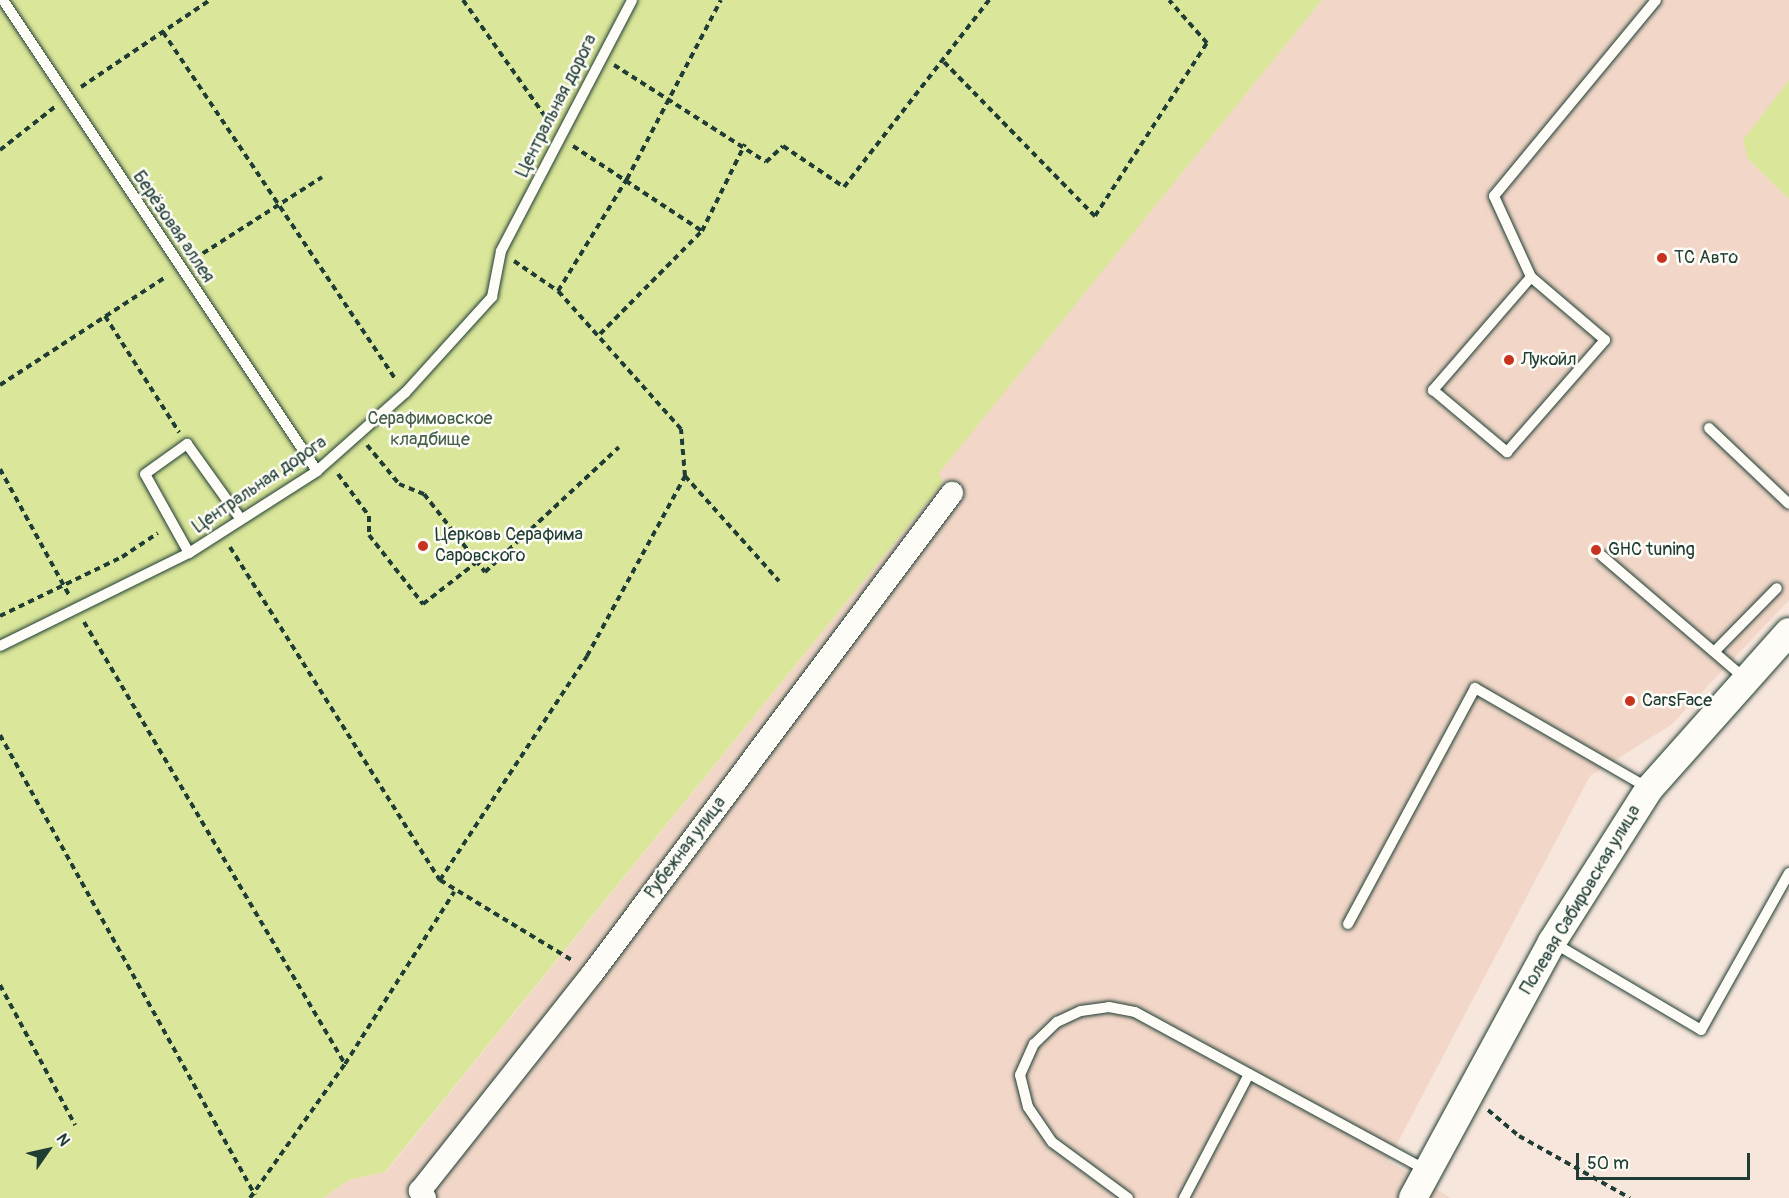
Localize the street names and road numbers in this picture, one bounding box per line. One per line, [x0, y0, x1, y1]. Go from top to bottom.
street label: Центральная дорога [512, 31, 602, 181]
street label: Берёзовая аллея [128, 167, 218, 287]
street label: Центральная дорога [189, 432, 331, 538]
street label: Рубежная улица [641, 793, 731, 903]
street label: Полевая Сабировская улица [1516, 802, 1646, 998]

